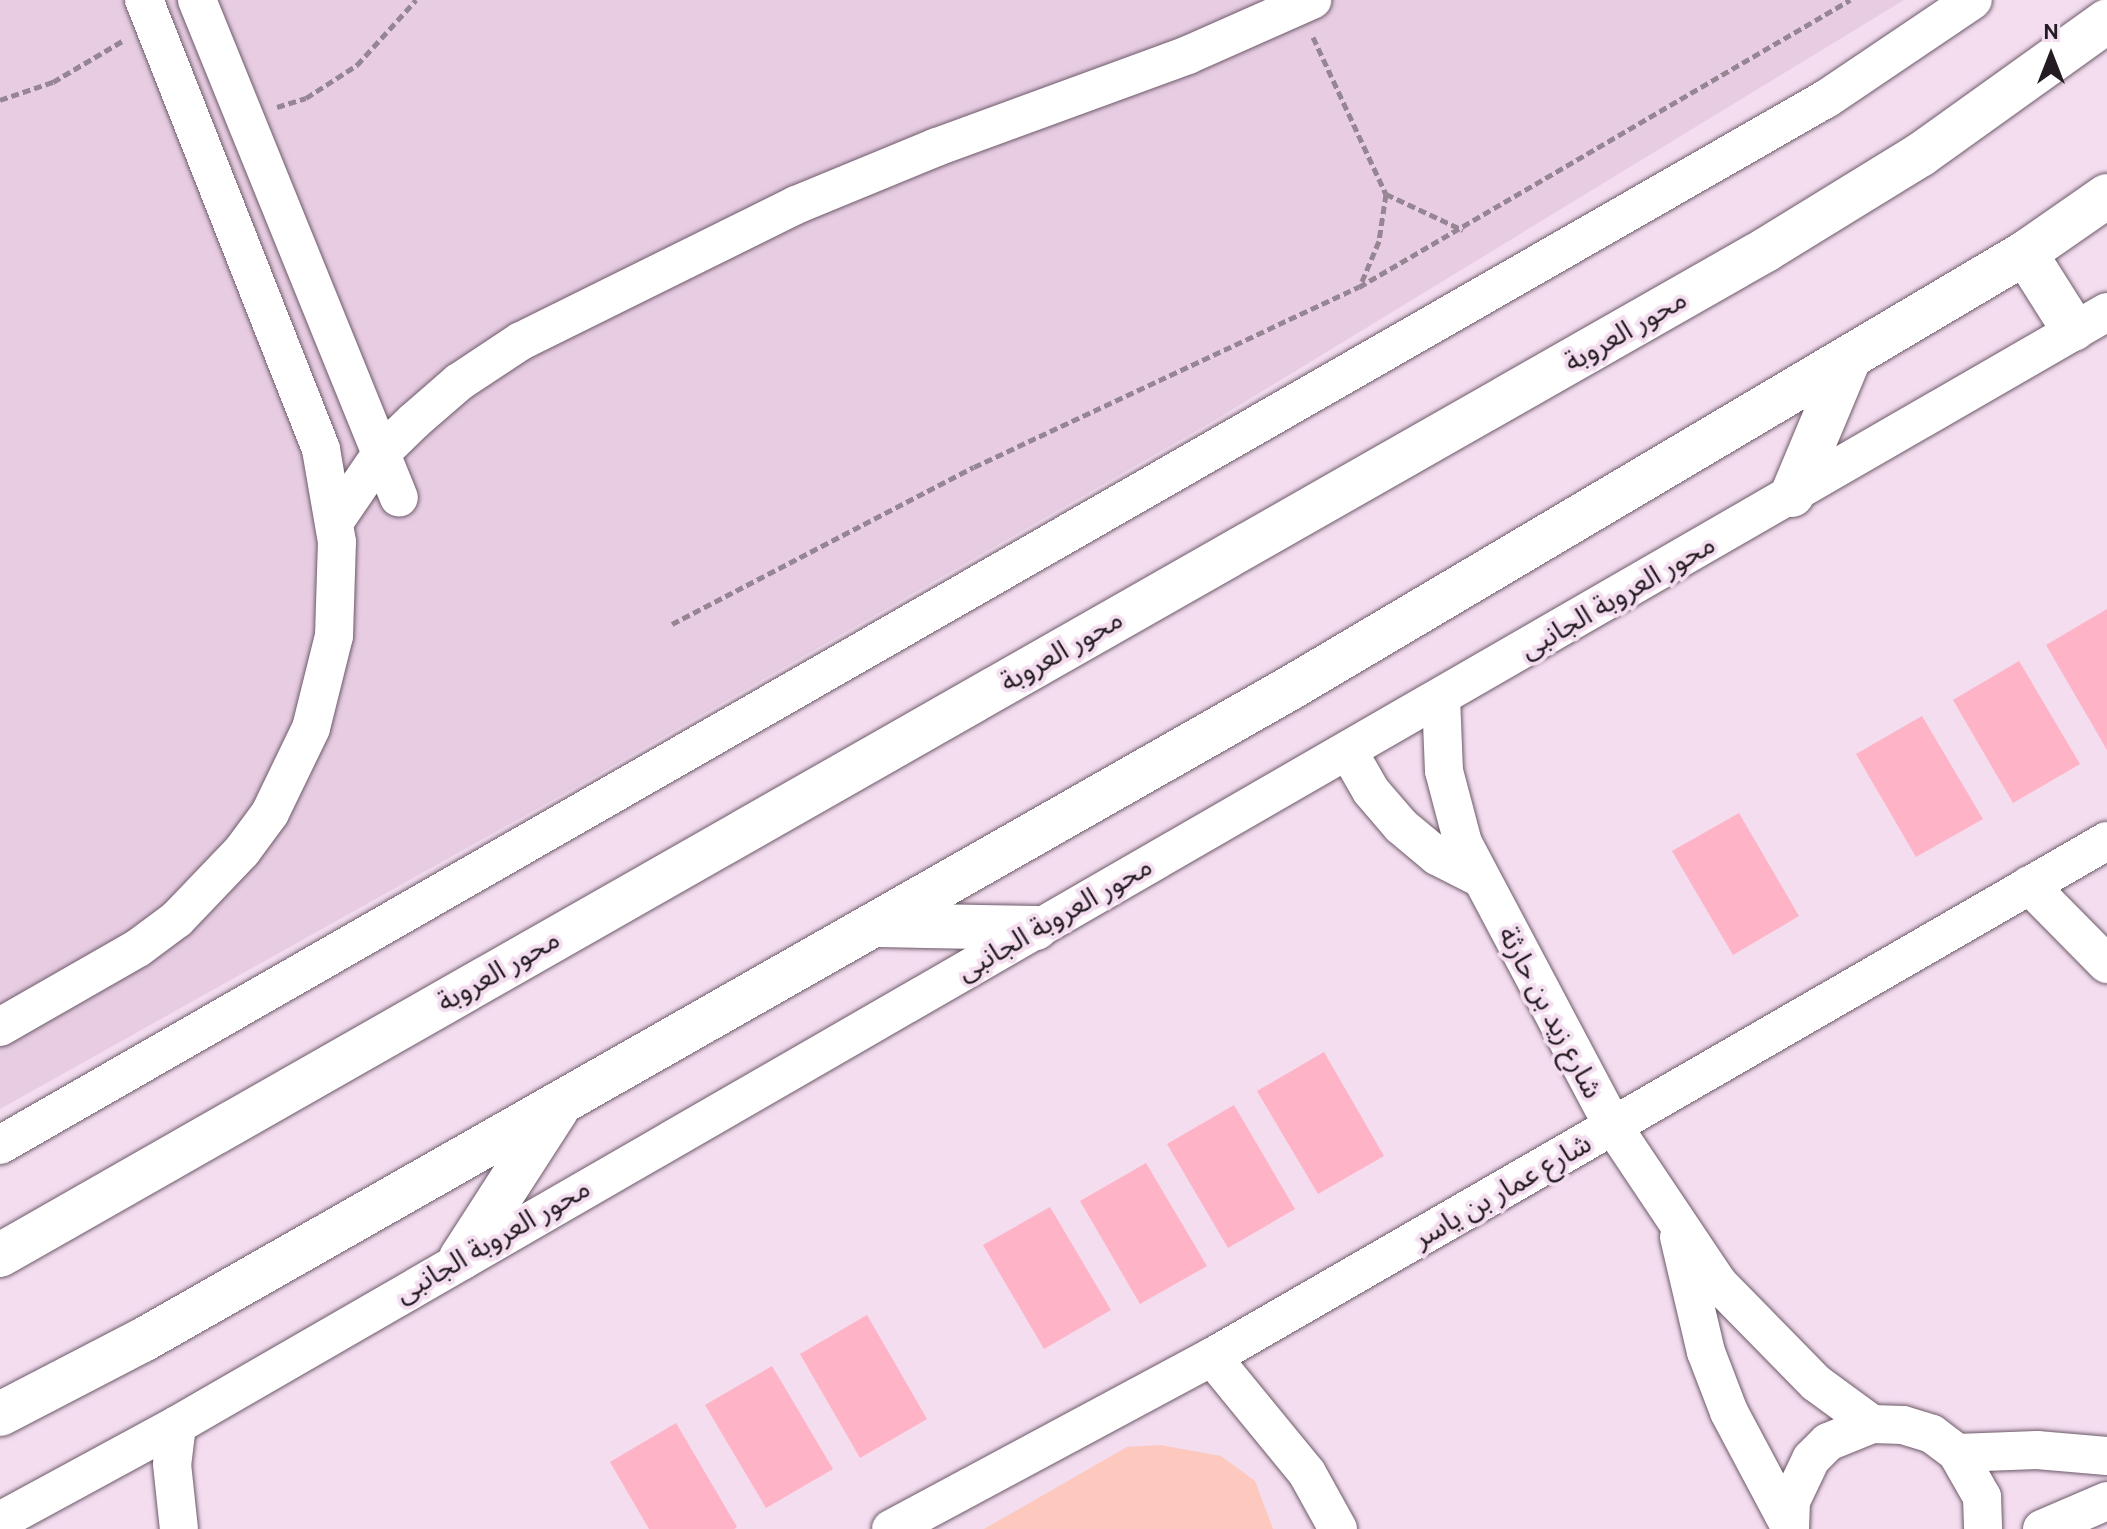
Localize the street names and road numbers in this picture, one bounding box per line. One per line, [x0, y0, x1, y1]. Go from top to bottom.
street label: محور العروبة [1558, 282, 1692, 378]
street label: محور العروبة الجانبى [1514, 527, 1720, 665]
street label: محور العروبة [994, 602, 1128, 698]
street label: محور العروبة الجانبى [951, 849, 1157, 987]
street label: شارع زيد بن حارثة [1492, 920, 1610, 1104]
street label: محور العروبة [431, 922, 565, 1018]
street label: شارع عمار بن ياسر [1407, 1126, 1597, 1254]
street label: محور العروبة الجانبى [389, 1171, 595, 1309]

